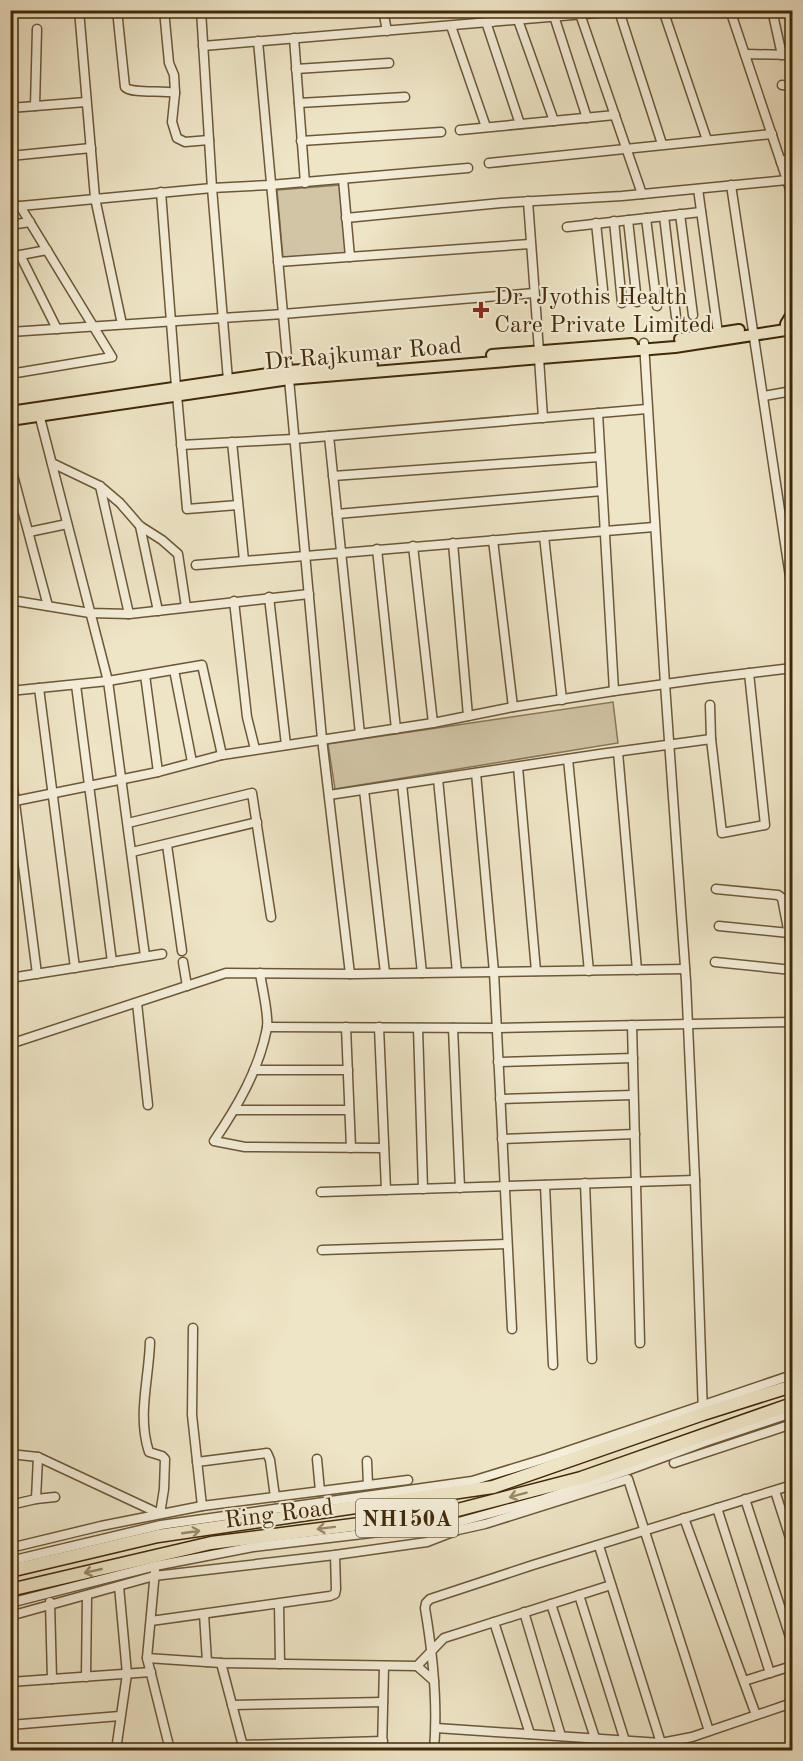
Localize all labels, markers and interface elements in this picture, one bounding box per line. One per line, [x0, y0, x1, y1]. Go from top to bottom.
place label: Dr. Jyothis Health Care Private Limited [494, 286, 712, 338]
marker: Dr. Jyothis Health Care Private Limited [472, 301, 490, 319]
street label: Dr Rajkumar Road [263, 334, 463, 376]
one-way arrow [509, 1489, 528, 1501]
street label: Ring Road [223, 1496, 335, 1534]
road number: NH150A [356, 1499, 458, 1537]
one-way arrow [317, 1523, 337, 1534]
one-way arrow [180, 1526, 200, 1537]
one-way arrow [84, 1565, 103, 1577]

